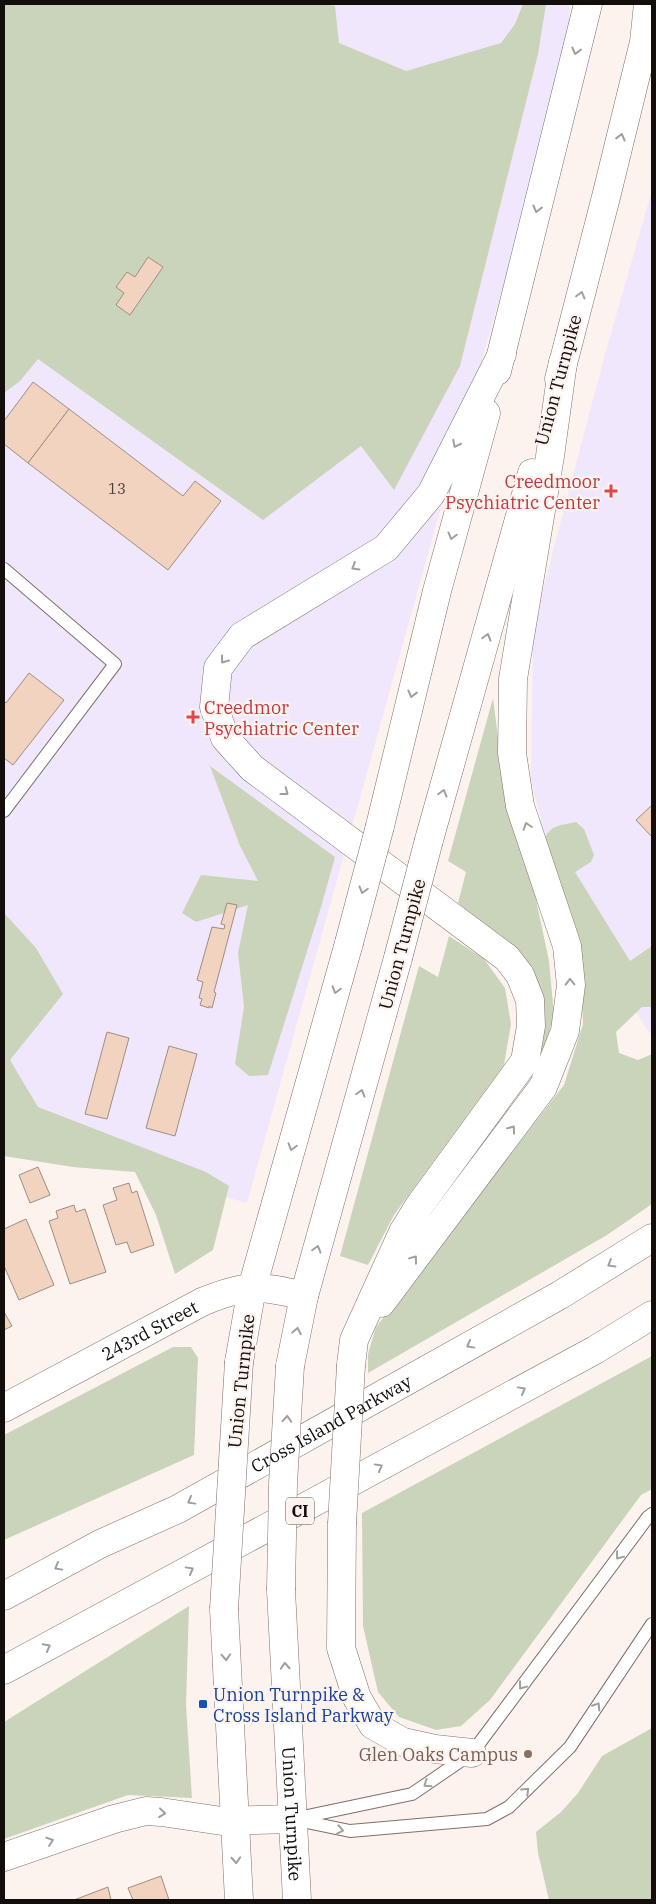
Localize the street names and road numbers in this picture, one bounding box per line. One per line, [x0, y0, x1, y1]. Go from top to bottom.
street label: Union Turnpike [529, 312, 587, 448]
street label: Union Turnpike [373, 876, 431, 1012]
street label: 243rd Street [97, 1295, 202, 1365]
street label: Union Turnpike [223, 1313, 259, 1449]
street label: Cross Island Parkway [247, 1369, 416, 1477]
road number: CI [286, 1498, 314, 1524]
street label: Union Turnpike [278, 1746, 308, 1882]

